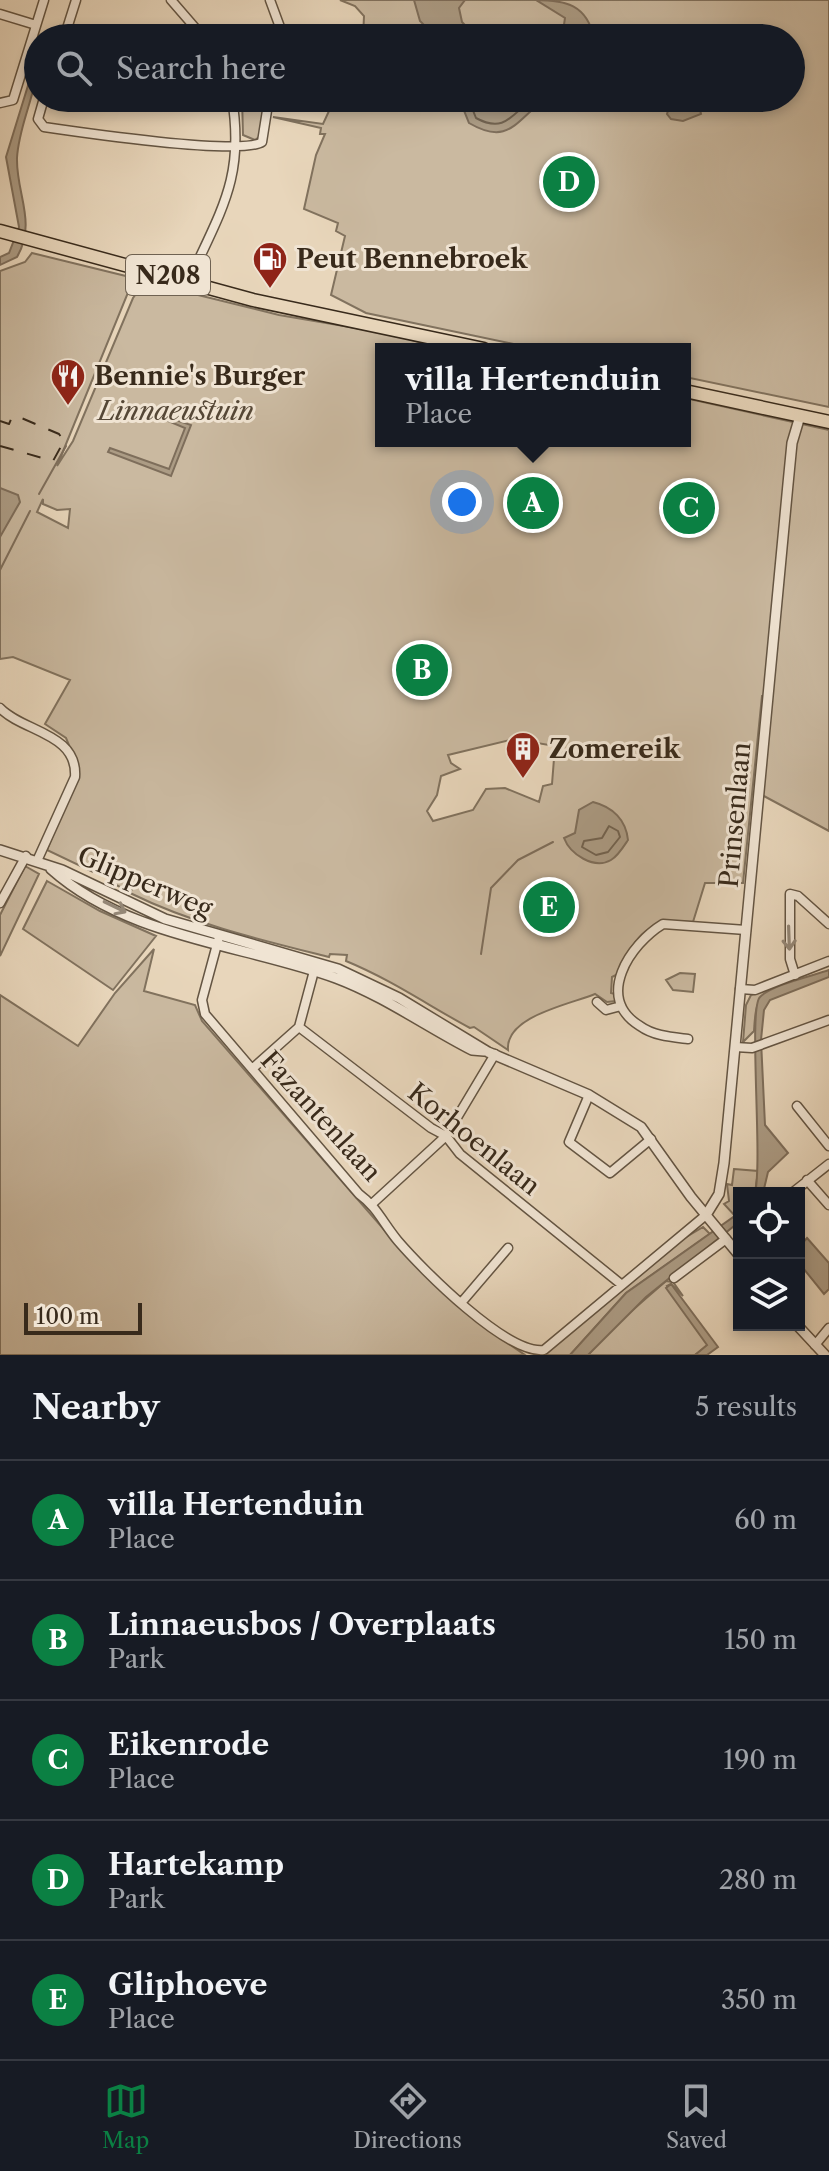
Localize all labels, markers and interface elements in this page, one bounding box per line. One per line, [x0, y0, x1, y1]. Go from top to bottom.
search box [24, 24, 805, 112]
icon: search [52, 46, 96, 90]
text: Search here [116, 50, 286, 87]
pin: D [543, 152, 595, 212]
fuel station icon: Peut Bennebroek [251, 240, 289, 290]
place label: Peut Bennebroek [296, 243, 528, 275]
road number: N208 [126, 255, 210, 295]
popup [375, 343, 691, 447]
restaurant icon: Bennie's Burger [49, 357, 87, 407]
place label: Bennie's Burger [94, 360, 306, 392]
text: villa Hertenduin [405, 361, 661, 398]
park label: Linnaeustuin [96, 395, 254, 427]
text: Place [405, 398, 472, 430]
pin: A [507, 473, 559, 533]
pin: C [663, 478, 715, 538]
your location [442, 482, 482, 522]
pin: B [396, 640, 448, 700]
building icon: Zomereik [504, 730, 542, 780]
place label: Zomereik [549, 733, 681, 765]
street label: Prinsenlaan [713, 741, 757, 889]
street label: Glipperweg [73, 839, 217, 925]
pin: E [523, 877, 575, 937]
one-way arrow [103, 900, 127, 915]
one-way arrow [782, 924, 797, 950]
street label: Fazantenlaan [254, 1044, 388, 1188]
street label: Korhoenlaan [401, 1076, 547, 1202]
map controls [733, 1187, 805, 1331]
button: locate [733, 1187, 805, 1259]
button: layers [733, 1259, 805, 1331]
scale bar [24, 1299, 142, 1335]
text: 100 m [36, 1303, 99, 1330]
text: Nearby [32, 1386, 160, 1428]
text: 5 results [695, 1391, 797, 1423]
text: villa Hertenduin [108, 1486, 364, 1523]
text: A [48, 1504, 68, 1536]
text: 60 m [734, 1504, 797, 1536]
text: Place [108, 1523, 175, 1555]
text: Linnaeusbos / Overplaats [108, 1606, 496, 1643]
text: B [48, 1624, 68, 1656]
text: 150 m [724, 1624, 797, 1656]
text: Park [108, 1643, 165, 1675]
text: Eikenrode [108, 1726, 269, 1763]
text: C [48, 1744, 68, 1776]
text: 190 m [723, 1744, 797, 1776]
text: Place [108, 1763, 175, 1795]
text: Hartekamp [108, 1846, 284, 1883]
text: D [47, 1864, 69, 1896]
text: 280 m [719, 1864, 797, 1896]
text: Park [108, 1883, 165, 1915]
text: Gliphoeve [108, 1966, 267, 2003]
text: E [49, 1984, 67, 2016]
text: 350 m [721, 1984, 797, 2016]
text: Place [108, 2003, 175, 2035]
tab: Map [102, 2079, 149, 2154]
tab: Directions [353, 2079, 462, 2154]
tab: Saved [666, 2079, 727, 2154]

